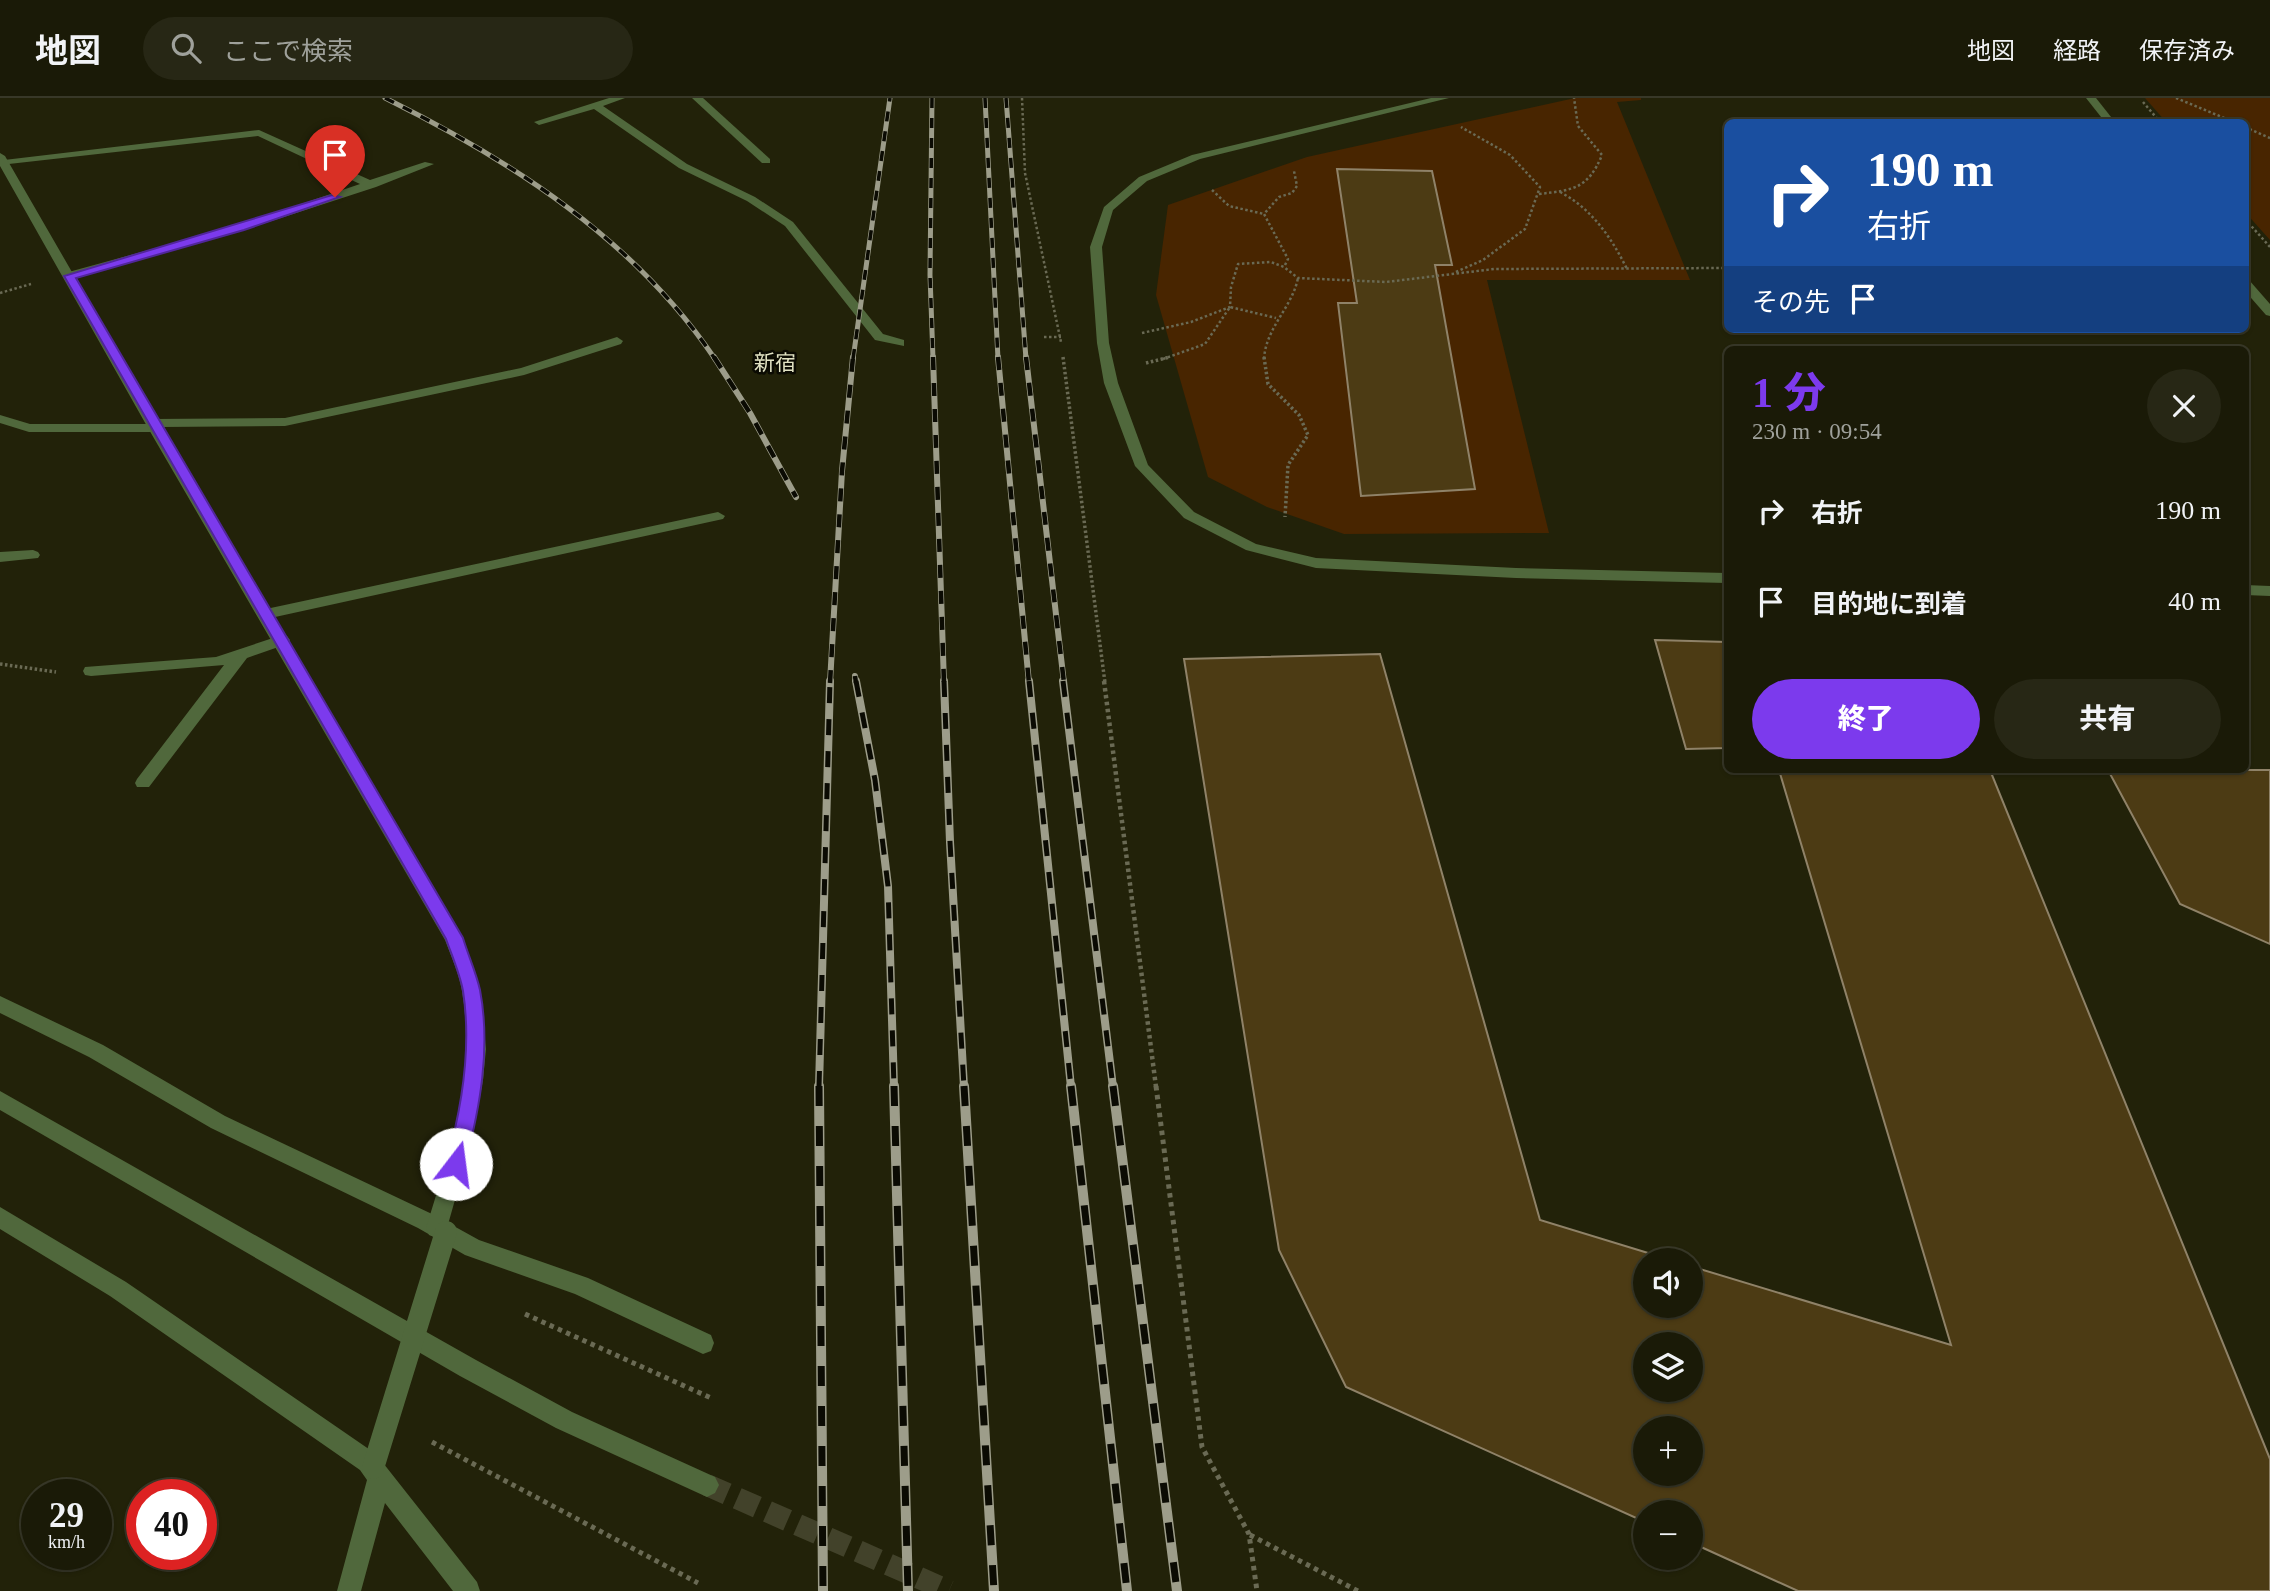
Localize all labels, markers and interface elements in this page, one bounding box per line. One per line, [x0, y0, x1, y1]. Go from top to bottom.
search box [143, 17, 633, 80]
icon: search [167, 29, 205, 67]
text: 地図 [35, 33, 101, 69]
text: ここで検索 [223, 37, 353, 66]
text: 地図 [1967, 38, 2015, 64]
text: 経路 [2053, 38, 2101, 64]
text: 保存済み [2139, 38, 2235, 64]
pin [305, 125, 365, 197]
icon: arrive [316, 136, 354, 174]
text: 190 m [1867, 142, 1994, 197]
icon: right [1752, 147, 1843, 238]
text: 右折 [1867, 208, 1931, 244]
icon: arrive [1844, 280, 1882, 318]
text: その先 [1752, 288, 1830, 317]
district label: 新宿 [754, 351, 796, 375]
button: close [2147, 369, 2221, 443]
text: 1 分 [1752, 370, 1826, 416]
text: 230 m · 09:54 [1752, 419, 1882, 444]
icon: right [1752, 492, 1790, 530]
text: 190 m [2155, 496, 2221, 525]
text: 右折 [1811, 499, 1863, 528]
icon: arrive [1752, 583, 1790, 621]
text: 40 m [2168, 587, 2221, 616]
text: 目的地に到着 [1811, 590, 1967, 619]
button: 終了 [1752, 679, 1980, 759]
button: 共有 [1994, 679, 2221, 759]
position arrow [419, 1127, 493, 1201]
map controls [1633, 1248, 1703, 1570]
button: sound [1633, 1248, 1703, 1318]
button: layers [1633, 1332, 1703, 1402]
button: + [1633, 1416, 1703, 1486]
speed limit sign: 40 [126, 1479, 217, 1570]
text: 29 [49, 1496, 84, 1535]
button: − [1633, 1500, 1703, 1570]
text: km/h [48, 1532, 85, 1552]

